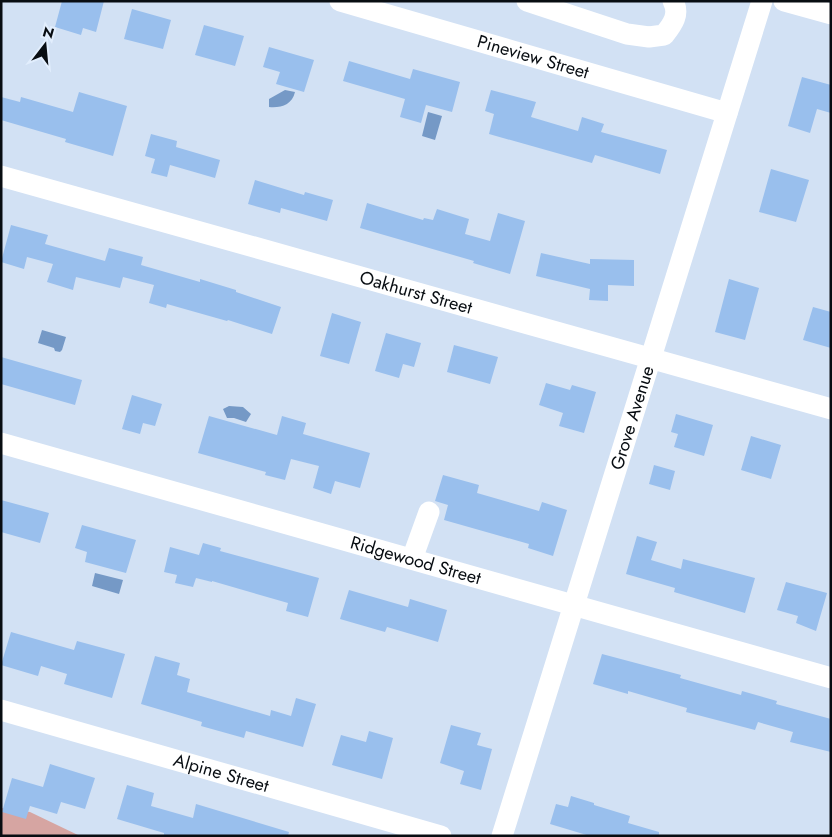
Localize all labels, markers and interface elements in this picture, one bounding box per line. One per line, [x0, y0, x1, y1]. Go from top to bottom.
north arrow [20, 20, 70, 70]
text: N [40, 21, 57, 44]
street label: Pineview Street [474, 28, 593, 86]
street label: Oakhurst Street [357, 264, 476, 321]
street label: Grove Avenue [604, 362, 661, 473]
street label: Ridgewood Street [347, 530, 485, 591]
street label: Alpine Street [170, 747, 273, 799]

